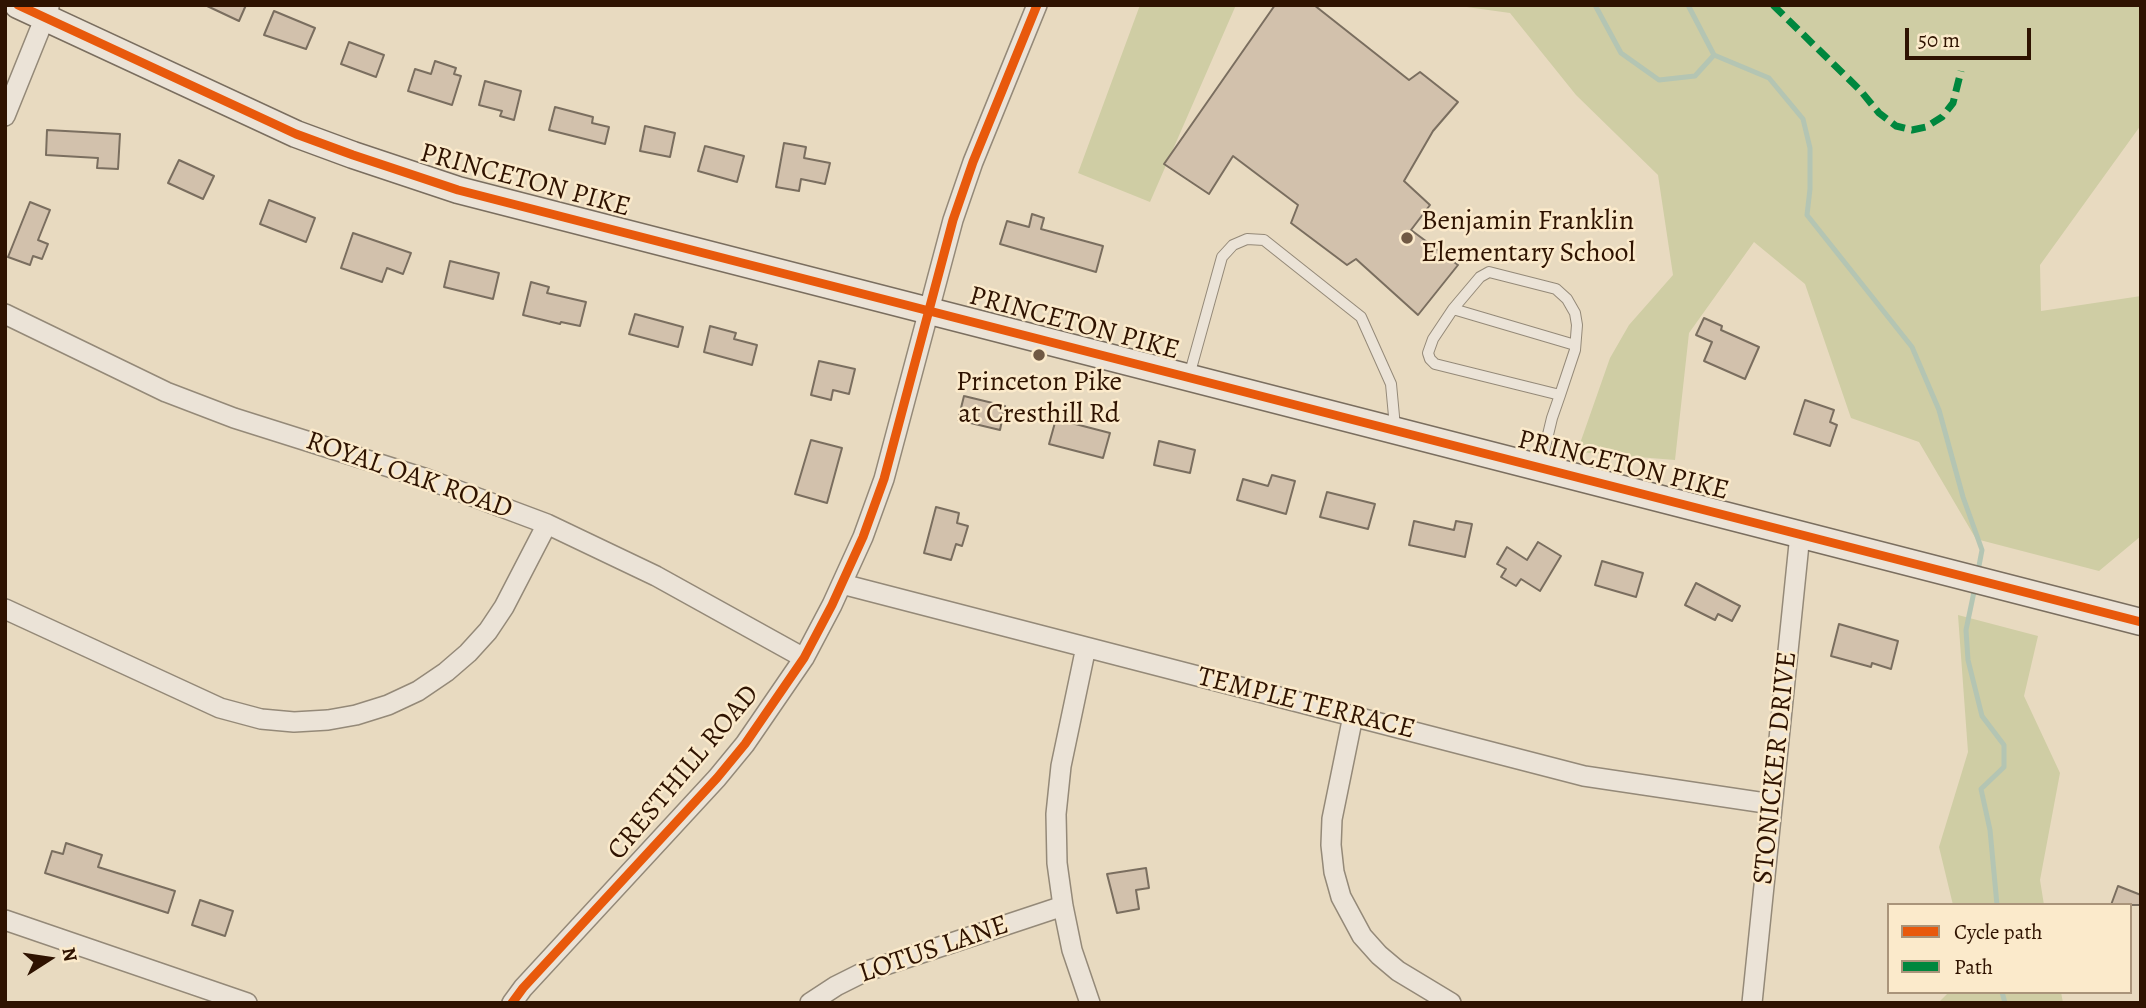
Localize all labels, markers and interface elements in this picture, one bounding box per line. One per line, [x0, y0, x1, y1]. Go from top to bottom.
scale bar [1908, 14, 2034, 58]
text: 50 m [1918, 26, 1960, 54]
street label: PRINCETON PIKE [416, 137, 634, 225]
place label: Benjamin Franklin Elementary School [1421, 205, 1635, 271]
marker: Benjamin Franklin Elementary School [1399, 230, 1415, 246]
street label: PRINCETON PIKE [965, 280, 1183, 368]
marker: Princeton Pike at Cresthill Rd [1031, 347, 1047, 363]
place label: Princeton Pike at Cresthill Rd [956, 366, 1122, 432]
street label: PRINCETON PIKE [1514, 424, 1732, 508]
street label: ROYAL OAK ROAD [301, 425, 517, 527]
street label: STONICKER DRIVE [1747, 650, 1805, 886]
street label: TEMPLE TERRACE [1194, 661, 1418, 747]
street label: CRESTHILL ROAD [601, 679, 767, 867]
legend [1887, 903, 2132, 994]
street label: LOTUS LANE [855, 909, 1013, 991]
text: Cycle path [1954, 918, 2043, 946]
north arrow [14, 924, 84, 994]
text: N [55, 945, 84, 964]
text: Path [1954, 953, 1993, 981]

